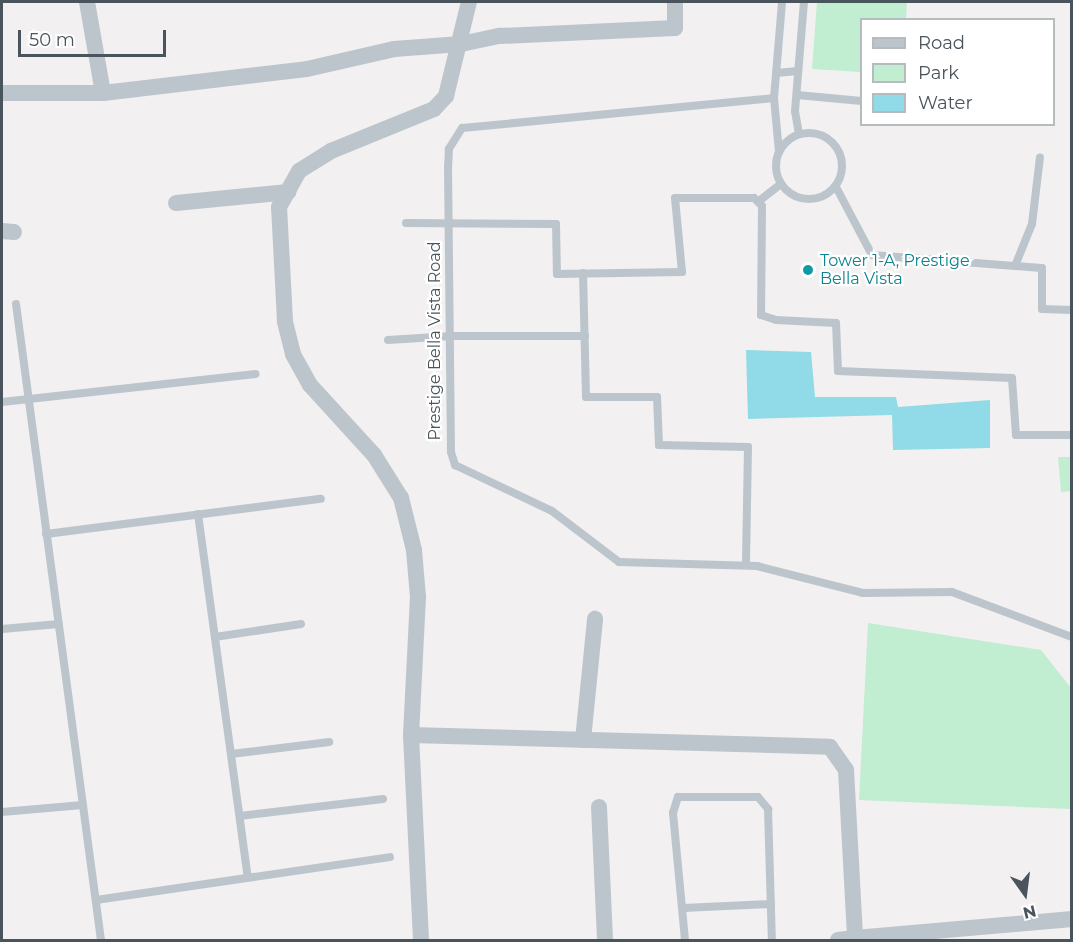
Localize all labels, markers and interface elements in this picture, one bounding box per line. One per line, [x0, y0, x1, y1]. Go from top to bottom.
scale bar [21, 18, 170, 56]
legend [860, 18, 1055, 126]
text: 50 m [29, 29, 75, 51]
text: Road [918, 32, 965, 54]
text: Park [918, 62, 959, 84]
text: Water [918, 92, 973, 114]
street label: Prestige Bella Vista Road [425, 241, 445, 441]
place label: Tower 1-A, Prestige Bella Vista [820, 251, 970, 289]
marker: Tower 1-A, Prestige Bella Vista [801, 263, 815, 277]
north arrow [995, 864, 1055, 924]
text: N [1021, 901, 1038, 923]

